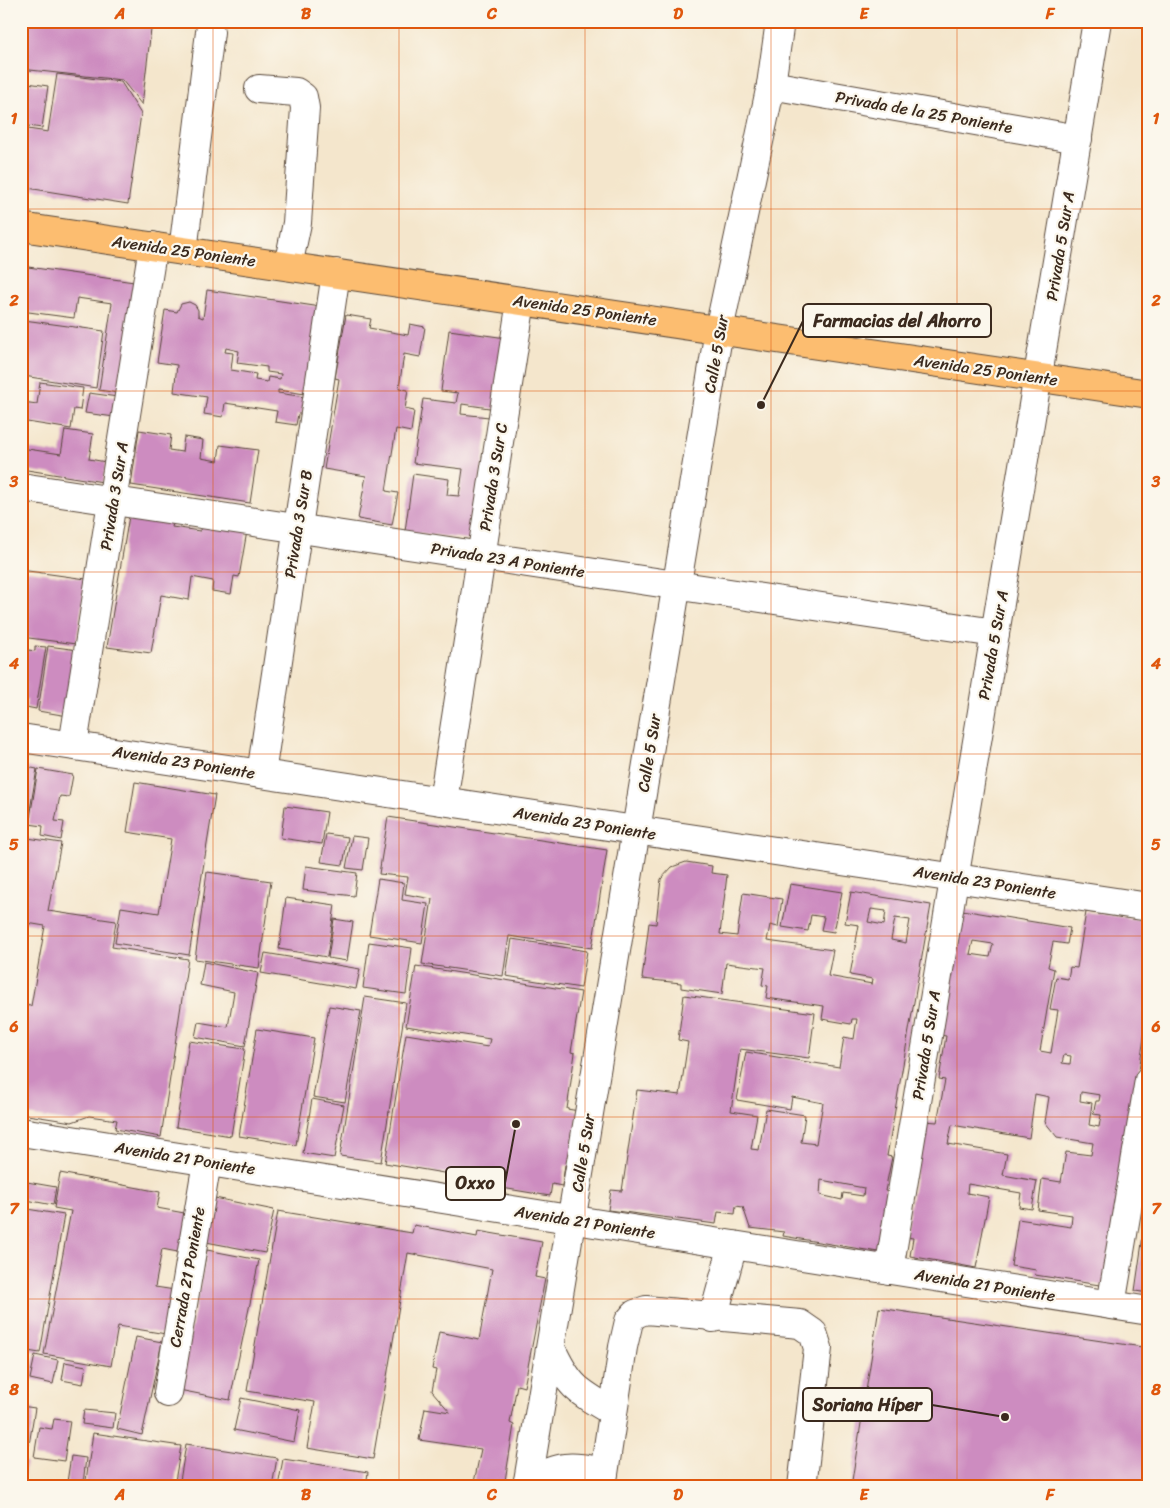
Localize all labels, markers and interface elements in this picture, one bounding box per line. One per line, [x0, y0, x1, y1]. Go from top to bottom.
text: A [114, 0, 125, 28]
text: B [301, 0, 312, 28]
text: C [486, 0, 498, 28]
text: D [673, 0, 683, 28]
text: E [860, 0, 870, 28]
text: F [1045, 0, 1056, 28]
street label: Privada de la 25 Poniente [833, 82, 1015, 142]
text: 1 [11, 104, 18, 133]
text: 1 [1153, 104, 1160, 133]
street label: Privada 5 Sur A [1037, 189, 1083, 303]
street label: Avenida 25 Poniente [109, 226, 258, 275]
street label: Avenida 25 Poniente [510, 285, 659, 334]
text: 2 [8, 286, 19, 315]
text: 2 [1150, 286, 1161, 315]
callout: Farmacias del Ahorro [803, 304, 991, 337]
text: Farmacias del Ahorro [812, 305, 982, 337]
street label: Calle 5 Sur [695, 311, 737, 395]
street label: Avenida 25 Poniente [911, 345, 1060, 394]
street label: Privada 3 Sur C [470, 421, 516, 533]
street label: Privada 3 Sur A [91, 440, 137, 552]
text: 3 [9, 467, 19, 496]
text: 3 [1151, 467, 1161, 496]
street label: Privada 3 Sur B [275, 468, 321, 580]
street label: Privada 23 A Poniente [429, 534, 587, 586]
street label: Privada 5 Sur A [969, 588, 1017, 702]
text: 4 [8, 649, 19, 678]
text: 4 [1150, 649, 1161, 678]
street label: Calle 5 Sur [629, 710, 670, 794]
street label: Avenida 23 Poniente [110, 736, 257, 788]
street label: Avenida 23 Poniente [511, 797, 658, 849]
text: 5 [9, 830, 19, 859]
text: 5 [1151, 830, 1161, 859]
street label: Avenida 23 Poniente [911, 856, 1058, 908]
street label: Privada 5 Sur A [903, 988, 949, 1102]
text: 6 [8, 1012, 19, 1041]
text: 6 [1150, 1012, 1161, 1041]
street label: Calle 5 Sur [563, 1110, 604, 1194]
street label: Avenida 21 Poniente [112, 1132, 257, 1183]
callout: Oxxo [446, 1167, 505, 1200]
text: Oxxo [455, 1167, 495, 1199]
text: 7 [9, 1194, 20, 1223]
text: 7 [1151, 1194, 1162, 1223]
street label: Avenida 21 Poniente [512, 1196, 657, 1247]
street label: Cerrada 21 Poniente [160, 1204, 214, 1350]
street label: Avenida 21 Poniente [912, 1259, 1057, 1310]
text: 8 [8, 1375, 19, 1404]
text: 8 [1150, 1375, 1161, 1404]
callout: Soriana Híper [803, 1388, 932, 1421]
text: Soriana Híper [811, 1389, 923, 1421]
text: A [114, 1480, 125, 1508]
text: B [301, 1480, 312, 1508]
text: C [486, 1480, 498, 1508]
text: D [673, 1480, 683, 1508]
text: E [860, 1480, 870, 1508]
text: F [1045, 1480, 1056, 1508]

